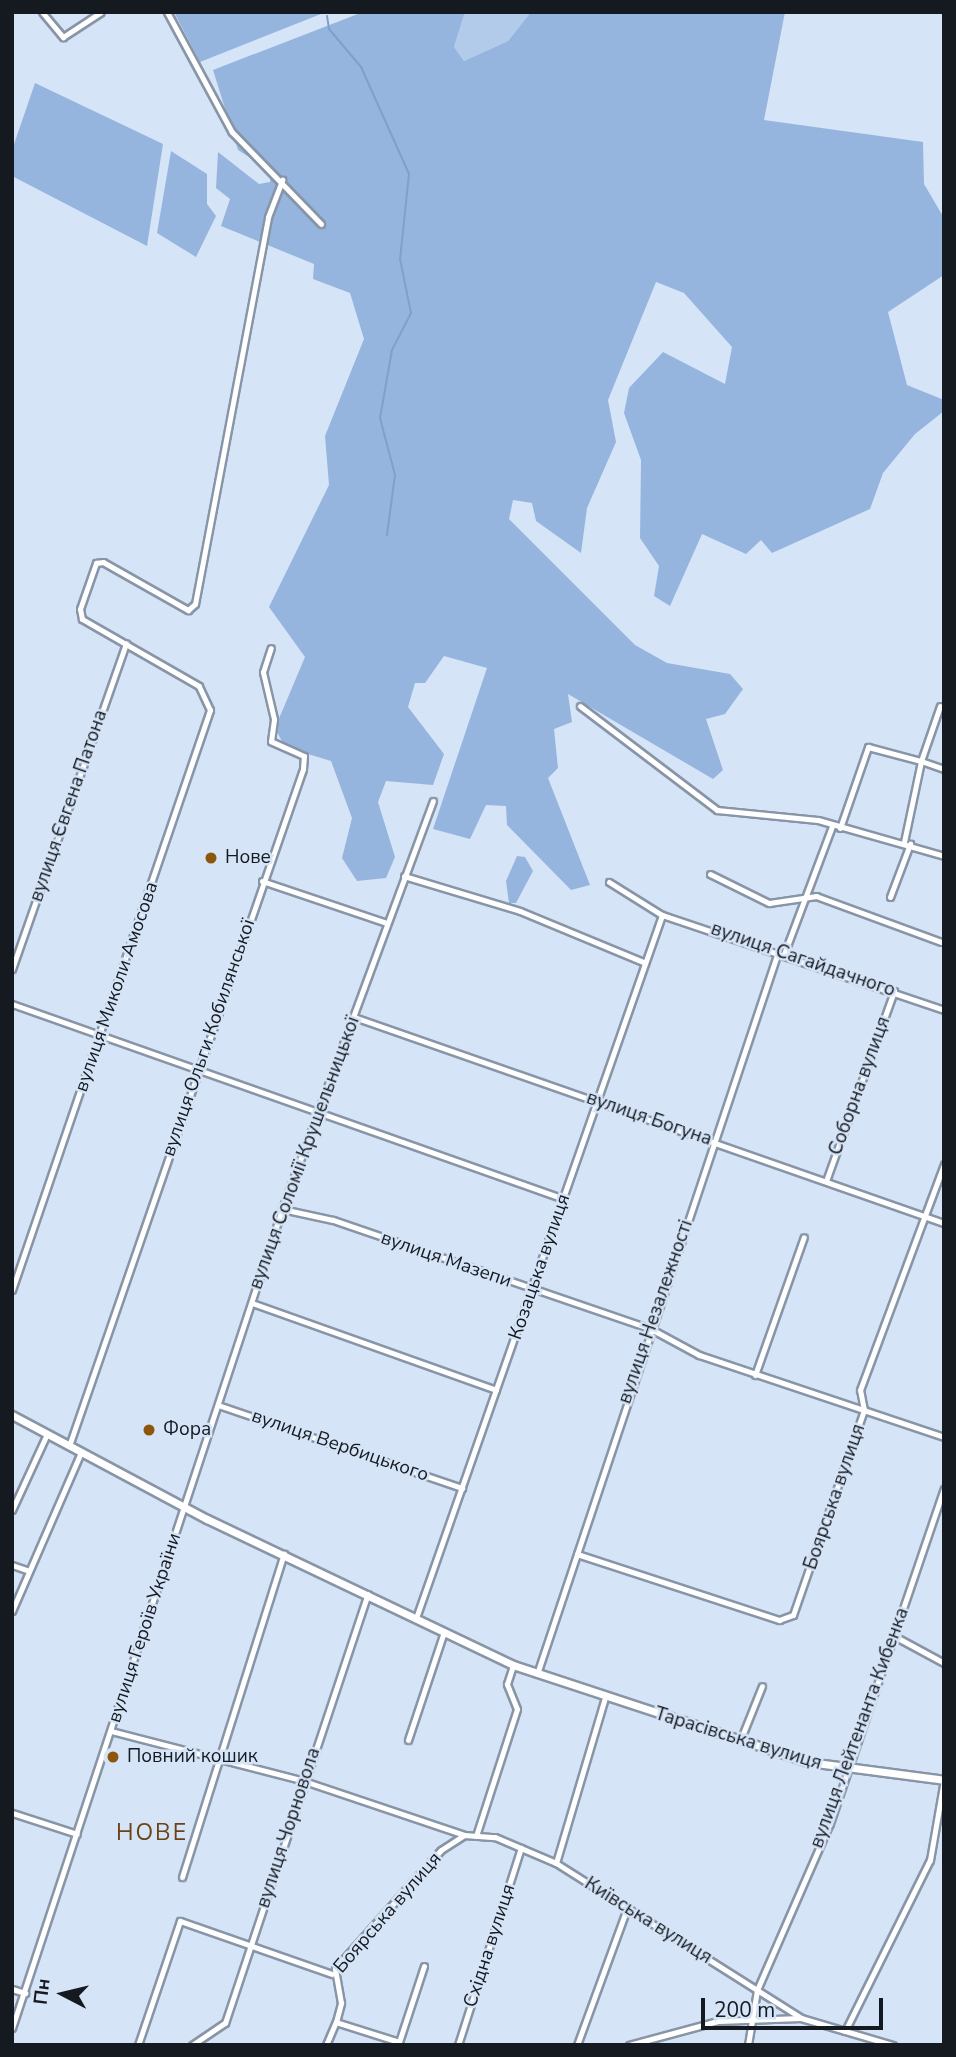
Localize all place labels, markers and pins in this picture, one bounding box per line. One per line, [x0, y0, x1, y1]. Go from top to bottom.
place label: Нове [225, 847, 271, 869]
marker: Нове [203, 850, 219, 866]
place label: Фора [163, 1419, 211, 1441]
marker: Фора [141, 1422, 157, 1438]
place label: Повний кошик [127, 1746, 258, 1768]
marker: Повний кошик [105, 1749, 121, 1765]

